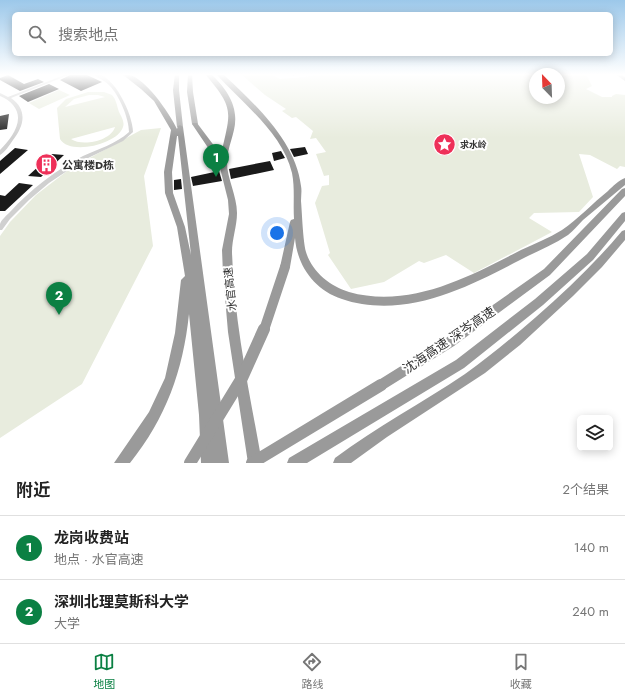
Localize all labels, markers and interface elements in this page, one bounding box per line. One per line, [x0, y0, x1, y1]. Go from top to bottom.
search box [12, 12, 613, 56]
icon: search [26, 23, 48, 45]
text: 搜索地点 [58, 24, 118, 46]
north arrow [529, 68, 565, 104]
place icon: 求水岭 [431, 131, 457, 157]
place label: 求水岭 [460, 138, 487, 151]
pin: 1 [203, 144, 229, 177]
building icon: 公寓楼D栋 [33, 152, 59, 178]
place label: 公寓楼D栋 [62, 157, 114, 173]
your location [267, 223, 287, 243]
street label: 水官高速 [220, 266, 240, 312]
pin: 2 [46, 282, 72, 315]
street label: 沈海高速 深岑高速 [399, 302, 499, 378]
map controls [577, 415, 613, 451]
button: layers [577, 415, 613, 451]
text: 附近 [16, 478, 50, 502]
text: 2个结果 [563, 480, 609, 499]
text: 龙岗收费站 [54, 527, 129, 549]
text: 1 [26, 538, 32, 557]
text: 140 m [574, 538, 609, 557]
text: 地点 · 水官高速 [54, 550, 144, 569]
text: 深圳北理莫斯科大学 [54, 591, 189, 613]
text: 2 [25, 602, 33, 621]
text: 240 m [572, 602, 609, 621]
text: 大学 [54, 614, 80, 633]
tab: 地图 [93, 651, 115, 692]
tab: 路线 [301, 651, 323, 692]
tab: 收藏 [510, 651, 532, 692]

